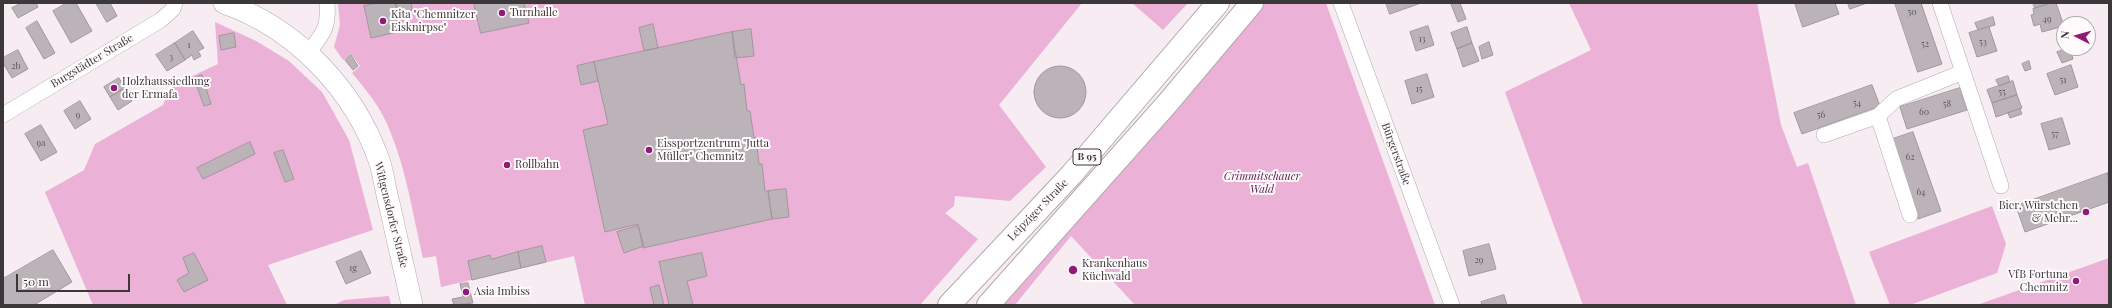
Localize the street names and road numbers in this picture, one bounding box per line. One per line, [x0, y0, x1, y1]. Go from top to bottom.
street label: Burgstädter Straße [48, 31, 136, 91]
street label: Bürgerstraße [1379, 121, 1413, 187]
road number: B 95 [1073, 149, 1101, 165]
street label: Wittgensdorfer Straße [371, 161, 411, 269]
street label: Leipziger Straße [1005, 176, 1071, 244]

